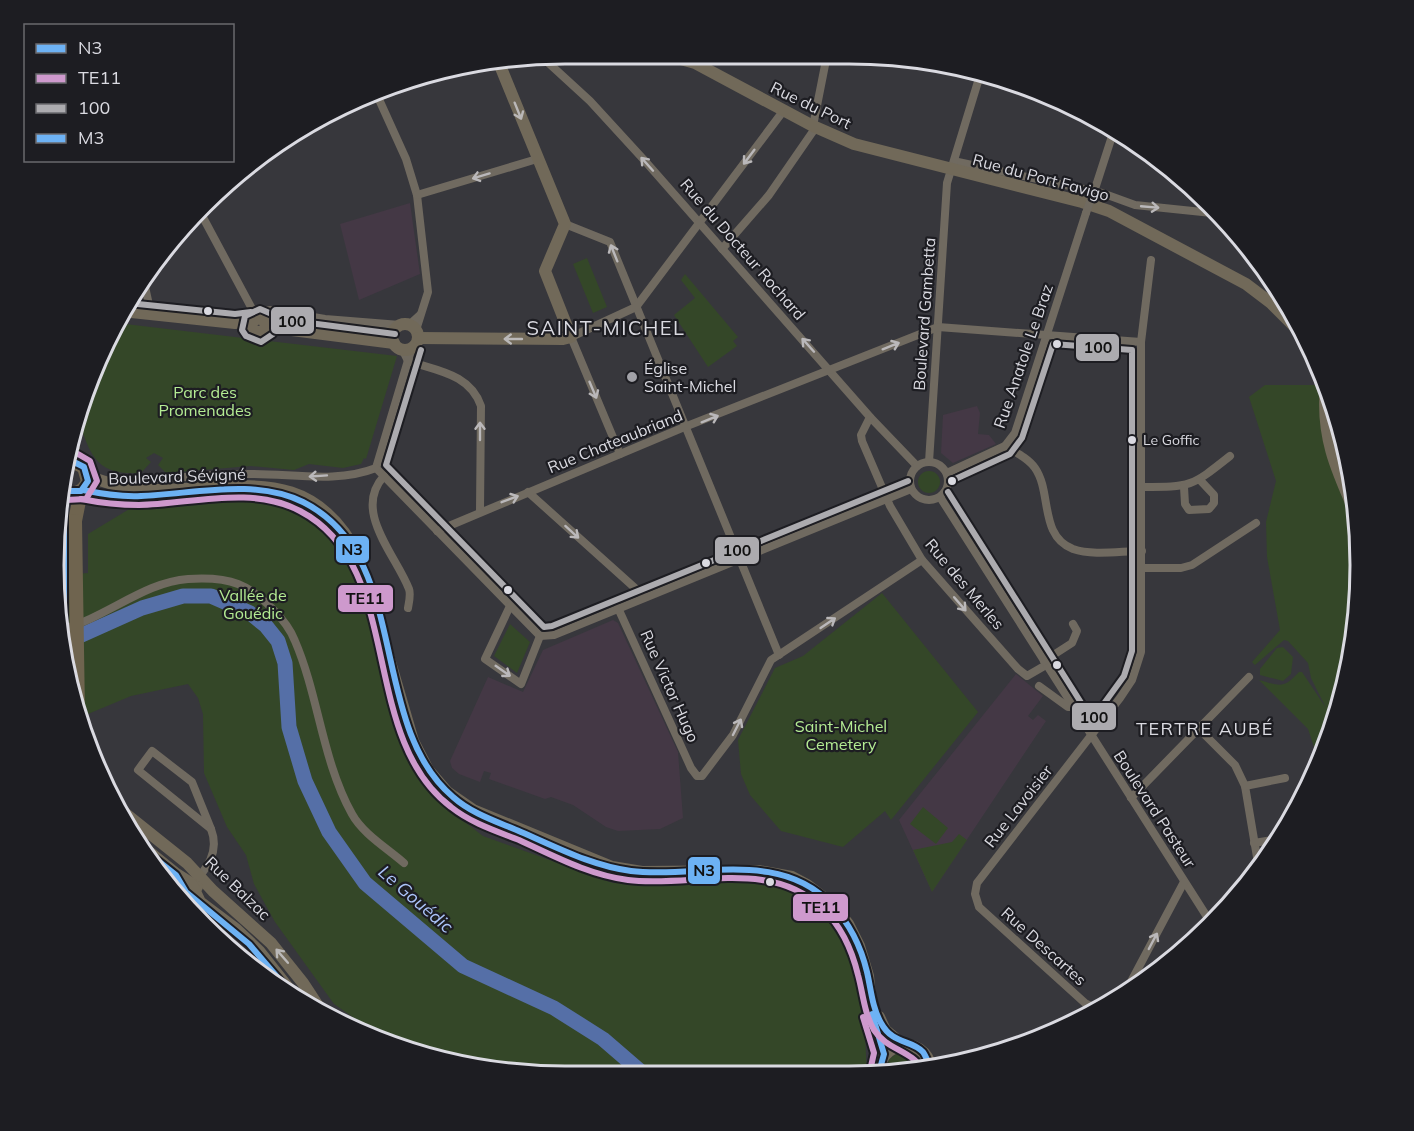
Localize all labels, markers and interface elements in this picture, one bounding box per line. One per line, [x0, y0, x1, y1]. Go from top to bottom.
legend [24, 24, 234, 162]
text: N3 [78, 36, 102, 59]
text: TE11 [78, 66, 121, 89]
street label: Rue du Port [767, 77, 855, 133]
text: 100 [78, 96, 110, 119]
one-way arrow [513, 101, 524, 119]
text: M3 [78, 126, 104, 149]
one-way arrow [742, 149, 755, 165]
street label: Rue du Port Favigo [970, 149, 1112, 205]
one-way arrow [640, 156, 654, 171]
one-way arrow [472, 171, 491, 182]
street label: Rue du Docteur Rochard [676, 174, 810, 324]
one-way arrow [1139, 202, 1159, 213]
street label: Boulevard Gambetta [909, 237, 939, 391]
one-way arrow [608, 244, 619, 263]
street label: Rue Anatole Le Braz [989, 281, 1057, 431]
unlabelled marker [202, 305, 214, 317]
line badge: 100 [270, 306, 315, 335]
text: 100 [278, 311, 306, 331]
district label: SAINT-MICHEL [527, 315, 685, 340]
one-way arrow [503, 333, 523, 345]
line badge: 100 [1075, 333, 1120, 362]
text: 100 [1084, 337, 1112, 357]
one-way arrow [801, 338, 815, 353]
unlabelled marker [1051, 338, 1063, 350]
one-way arrow [881, 340, 899, 351]
place label: Église Saint-Michel [644, 358, 736, 396]
marker: Église Saint-Michel [625, 370, 639, 384]
one-way arrow [588, 381, 599, 399]
park label: Parc des Promenades [158, 382, 252, 420]
street label: Rue Chateaubriand [545, 405, 685, 477]
one-way arrow [700, 413, 719, 424]
one-way arrow [475, 422, 486, 442]
place label: Le Goffic [1143, 431, 1200, 449]
marker: Le Goffic [1126, 434, 1138, 446]
street label: Boulevard Sévigné [108, 464, 246, 488]
one-way arrow [309, 471, 329, 482]
unlabelled marker [946, 475, 958, 487]
one-way arrow [500, 493, 518, 504]
one-way arrow [564, 525, 579, 539]
line badge: N3 [335, 535, 370, 564]
street label: Rue des Merles [921, 535, 1009, 633]
line badge: 100 [714, 536, 760, 565]
text: N3 [341, 539, 363, 559]
text: 100 [723, 540, 751, 560]
unlabelled marker [700, 557, 712, 569]
line badge: TE11 [337, 584, 394, 613]
unlabelled marker [502, 584, 514, 596]
park label: Vallée de Gouédic [219, 585, 287, 623]
text: TE11 [346, 588, 384, 608]
one-way arrow [953, 596, 967, 611]
one-way arrow [819, 617, 836, 629]
street label: Rue Victor Hugo [636, 627, 704, 745]
unlabelled marker [1051, 659, 1063, 671]
one-way arrow [494, 665, 510, 677]
line badge: 100 [1071, 702, 1117, 731]
text: 100 [1080, 707, 1108, 727]
park label: Saint-Michel Cemetery [795, 716, 887, 754]
district label: TERTRE AUBÉ [1136, 717, 1274, 740]
one-way arrow [732, 718, 744, 736]
street label: Boulevard Pasteur [1110, 747, 1200, 872]
street label: Rue Lavoisier [980, 761, 1056, 851]
street label: Rue Balzac [201, 852, 275, 924]
line badge: N3 [687, 856, 721, 885]
water label: Le Gouédic [374, 860, 458, 938]
text: N3 [693, 860, 715, 880]
unlabelled marker [764, 876, 776, 888]
line badge: TE11 [792, 893, 849, 922]
text: TE11 [802, 897, 840, 917]
street label: Rue Descartes [997, 903, 1091, 989]
one-way arrow [1148, 933, 1159, 951]
one-way arrow [275, 949, 289, 964]

